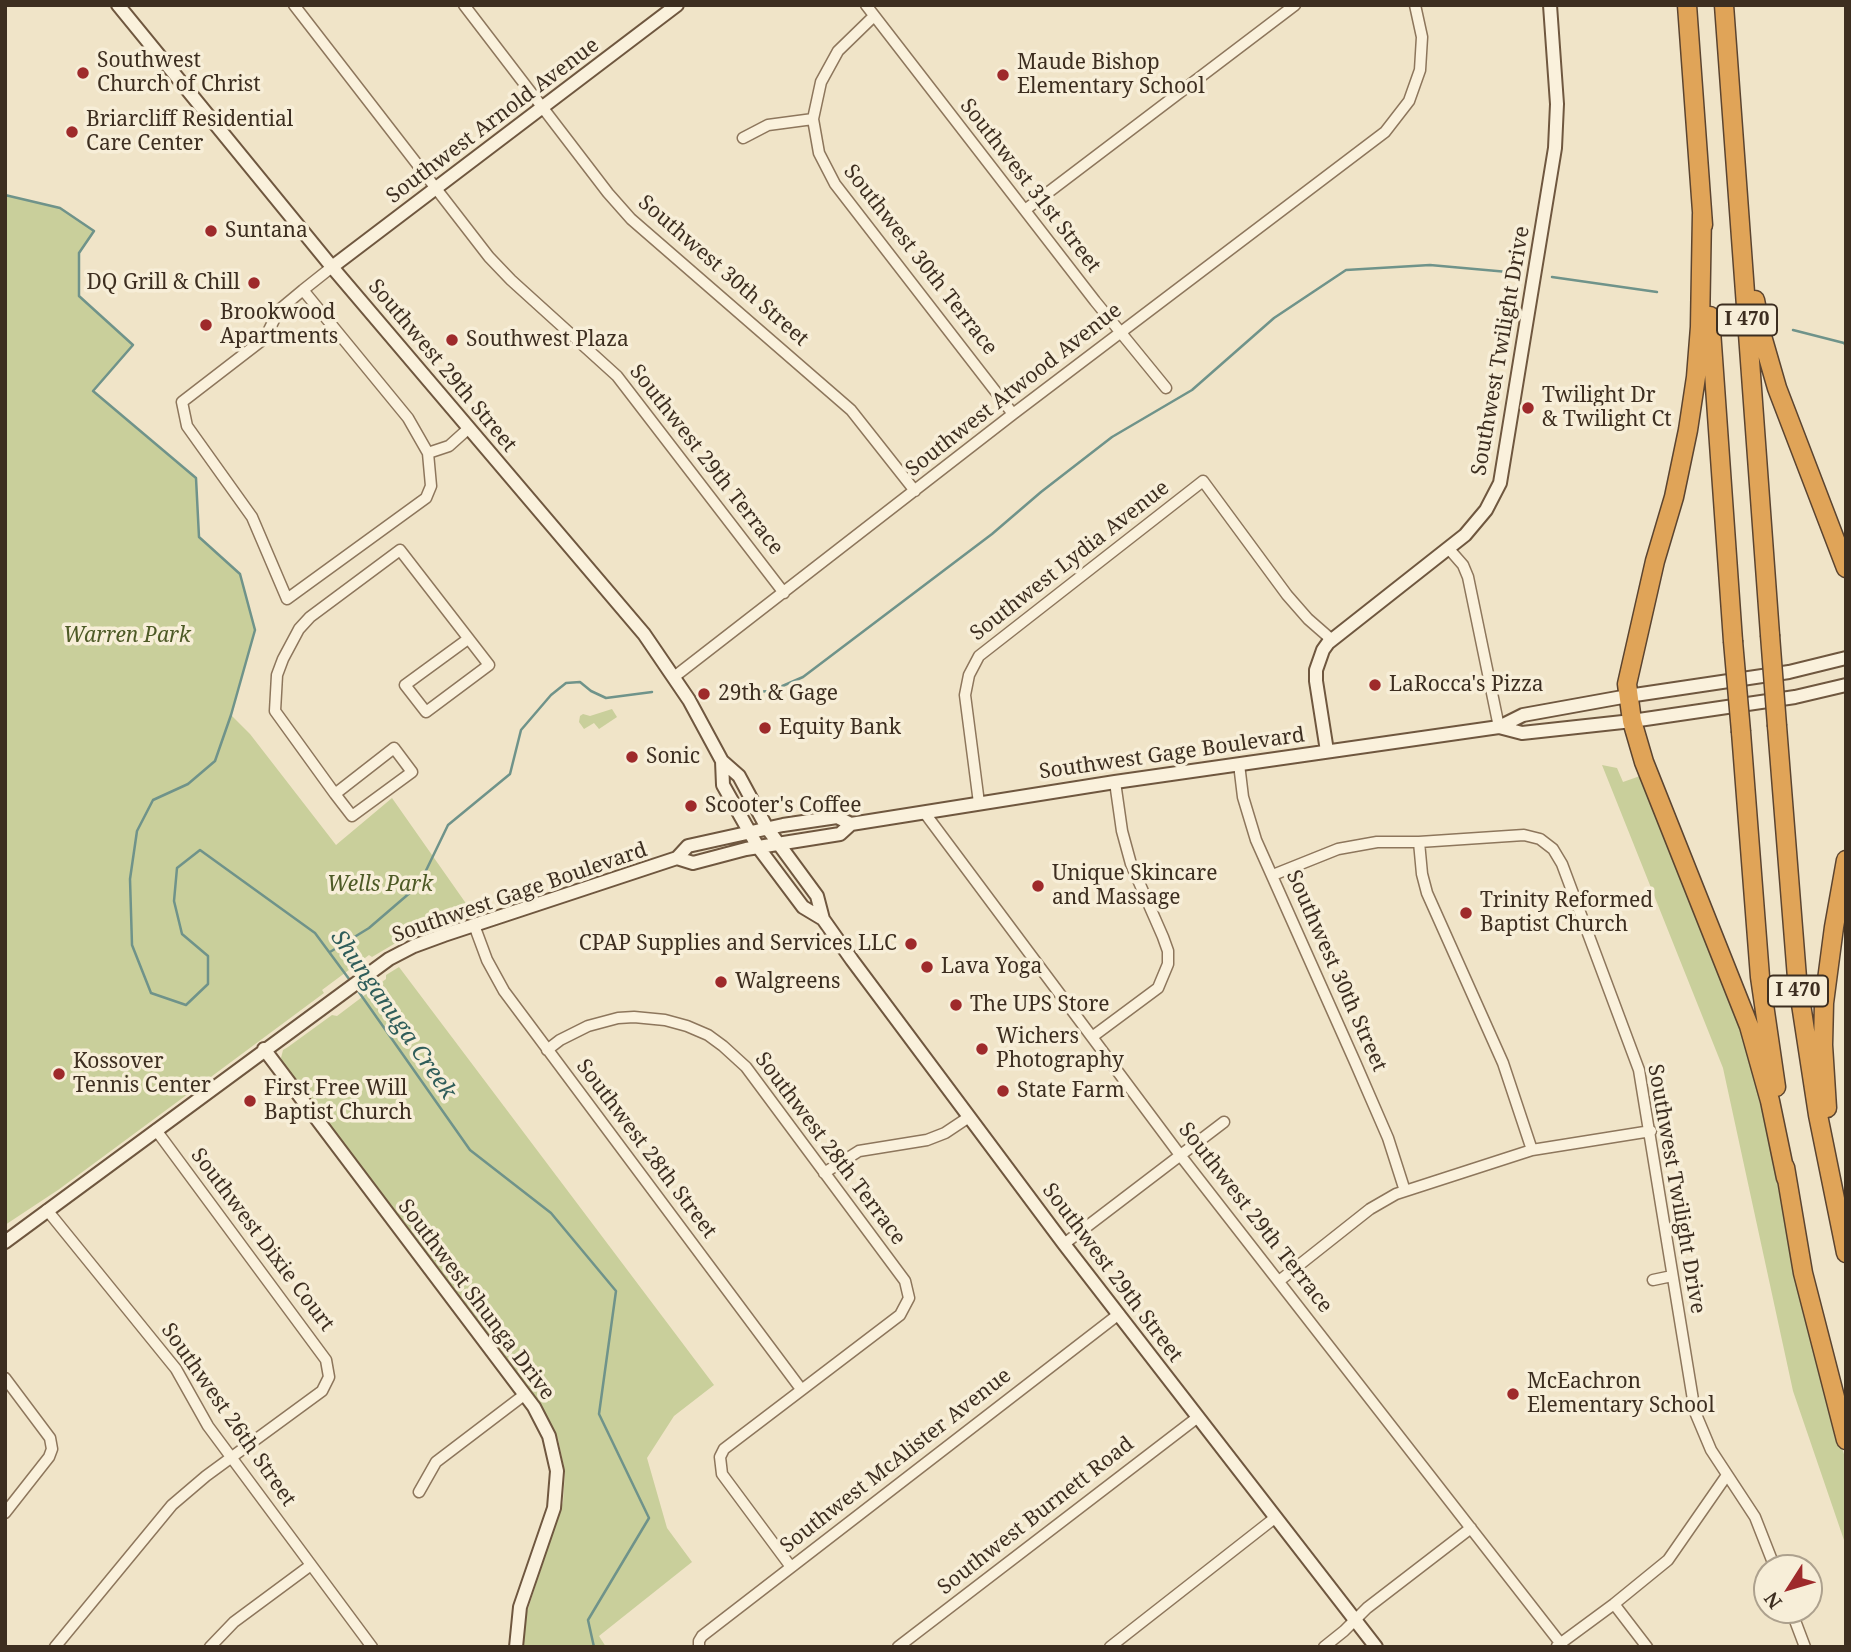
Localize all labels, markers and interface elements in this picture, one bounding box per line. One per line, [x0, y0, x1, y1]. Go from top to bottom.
street label: Southwest Arnold Avenue [382, 33, 604, 209]
place label: Southwest Church of Christ [97, 48, 261, 98]
place label: Maude Bishop Elementary School [1017, 50, 1205, 100]
marker: Southwest Church of Christ [75, 65, 91, 81]
marker: Maude Bishop Elementary School [995, 67, 1011, 83]
street label: Southwest 31st Street [954, 94, 1106, 278]
place label: Briarcliff Residential Care Center [86, 107, 293, 157]
marker: Briarcliff Residential Care Center [64, 124, 80, 140]
street label: Southwest 30th Terrace [838, 160, 1002, 360]
street label: Southwest 30th Street [633, 190, 813, 352]
place label: Suntana [225, 218, 308, 244]
marker: Suntana [203, 223, 219, 239]
street label: Southwest Twilight Drive [1467, 224, 1535, 478]
place label: DQ Grill & Chill [87, 270, 240, 296]
marker: DQ Grill & Chill [246, 275, 262, 291]
street label: Southwest 29th Street [362, 275, 522, 457]
street label: Southwest Atwood Avenue [901, 298, 1127, 482]
place label: Brookwood Apartments [220, 300, 338, 350]
road number: I 470 [1717, 304, 1777, 336]
marker: Brookwood Apartments [198, 317, 214, 333]
place label: Southwest Plaza [466, 327, 629, 353]
marker: Southwest Plaza [444, 332, 460, 348]
street label: Southwest 29th Terrace [624, 360, 788, 560]
place label: Twilight Dr & Twilight Ct [1542, 383, 1672, 433]
marker: Twilight Dr & Twilight Ct [1520, 400, 1536, 416]
street label: Southwest Lydia Avenue [966, 475, 1174, 647]
park label: Warren Park [63, 623, 191, 649]
place label: LaRocca's Pizza [1389, 672, 1544, 698]
marker: LaRocca's Pizza [1367, 677, 1383, 693]
place label: 29th & Gage [718, 681, 838, 707]
marker: 29th & Gage [696, 686, 712, 702]
place label: Equity Bank [779, 715, 901, 741]
marker: Equity Bank [757, 720, 773, 736]
street label: Southwest Gage Boulevard [1038, 723, 1306, 785]
place label: Sonic [646, 744, 700, 770]
marker: Sonic [624, 749, 640, 765]
place label: Scooter's Coffee [705, 793, 861, 819]
marker: Scooter's Coffee [683, 798, 699, 814]
street label: Southwest Gage Boulevard [389, 837, 651, 949]
place label: Unique Skincare and Massage [1052, 861, 1218, 911]
street label: Southwest 30th Street [1280, 867, 1392, 1075]
park label: Wells Park [327, 872, 433, 898]
marker: Unique Skincare and Massage [1030, 878, 1046, 894]
place label: Trinity Reformed Baptist Church [1480, 888, 1653, 938]
marker: Trinity Reformed Baptist Church [1458, 905, 1474, 921]
water label: Shunganuga Creek [324, 925, 462, 1105]
place label: CPAP Supplies and Services LLC [579, 931, 897, 957]
marker: CPAP Supplies and Services LLC [903, 936, 919, 952]
place label: Lava Yoga [941, 954, 1042, 980]
marker: Lava Yoga [919, 959, 935, 975]
place label: Walgreens [735, 969, 841, 995]
marker: Walgreens [713, 974, 729, 990]
road number: I 470 [1768, 976, 1828, 1007]
place label: The UPS Store [970, 992, 1110, 1018]
marker: The UPS Store [948, 997, 964, 1013]
place label: Wichers Photography [996, 1024, 1124, 1074]
marker: Wichers Photography [974, 1041, 990, 1057]
street label: Southwest 28th Terrace [749, 1048, 911, 1250]
place label: Kossover Tennis Center [73, 1049, 211, 1099]
street label: Southwest 28th Street [570, 1055, 722, 1243]
street label: Southwest Twilight Drive [1642, 1062, 1710, 1316]
marker: Kossover Tennis Center [51, 1066, 67, 1082]
place label: First Free Will Baptist Church [264, 1076, 412, 1126]
place label: State Farm [1017, 1078, 1125, 1104]
marker: State Farm [995, 1083, 1011, 1099]
marker: First Free Will Baptist Church [242, 1093, 258, 1109]
street label: Southwest 29th Terrace [1173, 1118, 1337, 1318]
street label: Southwest Dixie Court [185, 1144, 339, 1336]
street label: Southwest 29th Street [1036, 1179, 1188, 1367]
street label: Southwest Shunga Drive [392, 1195, 560, 1405]
street label: Southwest 26th Street [155, 1319, 301, 1511]
street label: Southwest McAlister Avenue [776, 1363, 1016, 1559]
place label: McEachron Elementary School [1527, 1369, 1715, 1419]
marker: McEachron Elementary School [1505, 1386, 1521, 1402]
street label: Southwest Burnett Road [933, 1432, 1139, 1600]
north arrow [1753, 1554, 1823, 1624]
text: N [1758, 1587, 1788, 1614]

